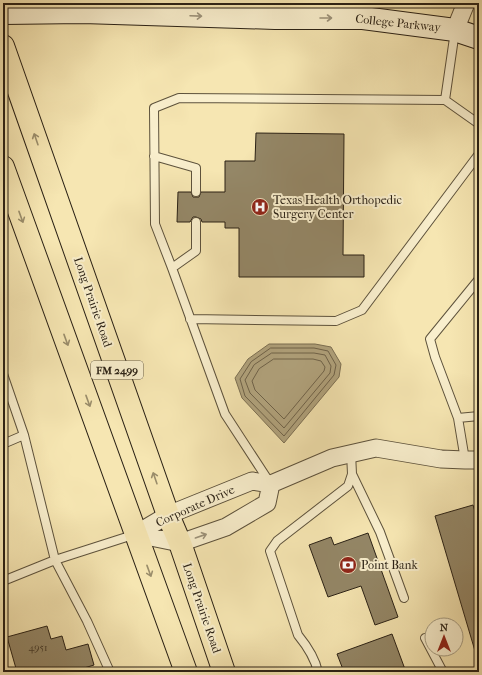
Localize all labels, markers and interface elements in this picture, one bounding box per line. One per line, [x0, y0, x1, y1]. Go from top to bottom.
one-way arrow [189, 12, 202, 19]
street label: College Parkway [355, 12, 442, 35]
one-way arrow [319, 14, 332, 22]
one-way arrow [31, 134, 39, 146]
place label: Texas Health Orthopedic Surgery Center [273, 193, 402, 221]
hospital icon: Texas Health Orthopedic Surgery Center [250, 197, 270, 217]
one-way arrow [18, 210, 25, 223]
street label: Long Prairie Road [71, 255, 115, 349]
one-way arrow [62, 334, 70, 346]
road number: FM 2499 [91, 361, 143, 379]
one-way arrow [84, 394, 92, 406]
one-way arrow [151, 472, 159, 484]
street label: Corporate Drive [153, 482, 237, 530]
one-way arrow [195, 531, 207, 539]
bank icon: Point Bank [338, 555, 358, 575]
place label: Point Bank [361, 558, 419, 572]
street label: Long Prairie Road [180, 561, 224, 655]
one-way arrow [146, 564, 154, 576]
north arrow [424, 617, 464, 657]
text: N [440, 621, 449, 634]
house number: 4951 [28, 642, 48, 654]

